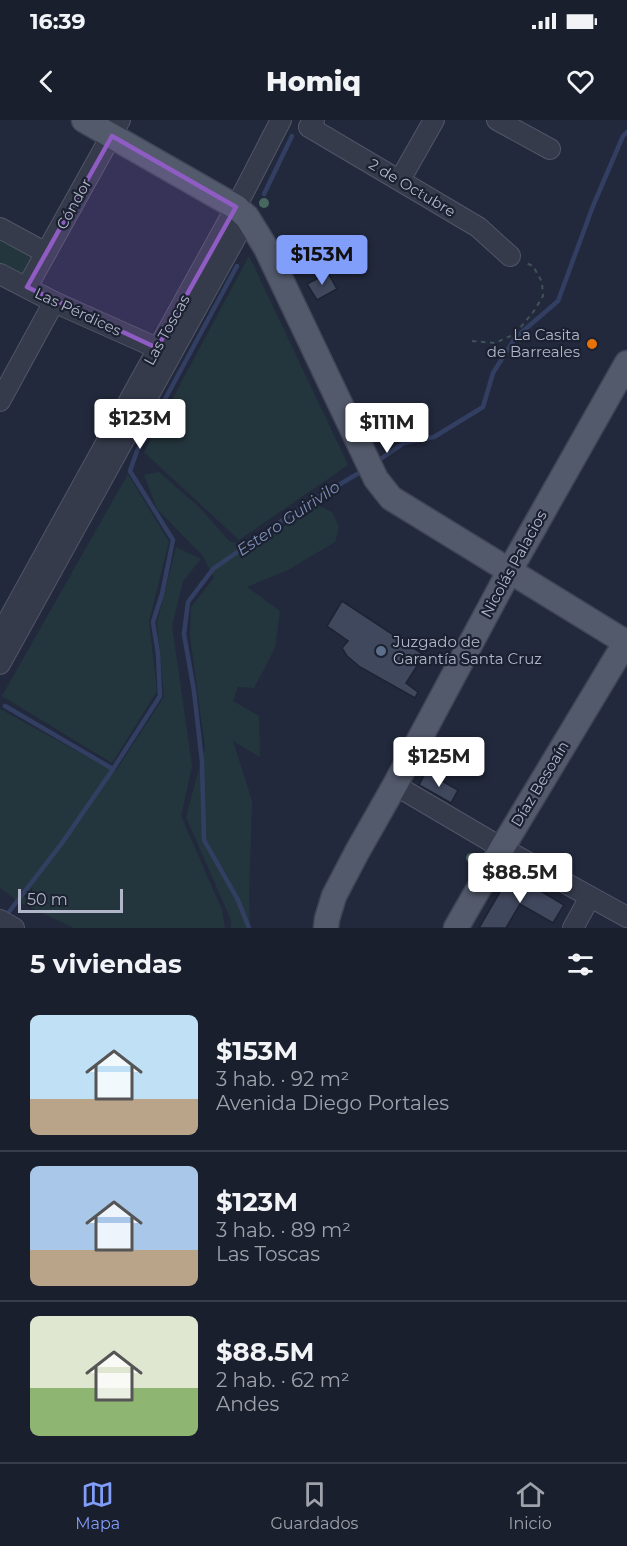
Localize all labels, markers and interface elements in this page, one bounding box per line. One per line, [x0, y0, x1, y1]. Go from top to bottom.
text: 16:39 [30, 8, 85, 35]
icon: back [30, 65, 63, 98]
text: Homiq [266, 65, 361, 98]
icon: heart [564, 65, 597, 98]
street label: 2 de Octubre [365, 154, 459, 221]
street label: Cóndor [52, 175, 95, 233]
pin: $153M [280, 235, 364, 286]
text: $153M [290, 242, 354, 266]
street label: Las Pérdices [32, 283, 125, 340]
street label: Las Toscas [139, 291, 194, 369]
place label: La Casita de Barreales [487, 325, 580, 361]
marker: La Casita de Barreales [585, 337, 599, 351]
pin: $123M [98, 399, 182, 450]
pin: $111M [345, 403, 429, 454]
text: $123M [108, 406, 172, 430]
text: $111M [359, 410, 415, 434]
water label: Estero Guirivilo [233, 477, 343, 560]
street label: Nicolás Palacios [476, 507, 551, 621]
place label: Juzgado de Garantía Santa Cruz [392, 632, 542, 668]
marker: Juzgado de Garantía Santa Cruz [374, 644, 388, 658]
pin: $125M [397, 737, 481, 788]
street label: Díaz Besoaín [506, 737, 573, 830]
text: $125M [407, 744, 471, 768]
pin: $88.5M [471, 853, 569, 904]
text: $88.5M [482, 860, 558, 884]
scale bar [18, 886, 123, 914]
text: 50 m [27, 890, 68, 909]
text: 5 viviendas [30, 948, 182, 980]
icon: filters [564, 948, 597, 981]
text: $153M [216, 1035, 298, 1067]
icon: home [78, 1039, 150, 1111]
text: 3 hab. · 92 m² [216, 1067, 349, 1091]
text: Avenida Diego Portales [216, 1091, 449, 1115]
text: $123M [216, 1186, 298, 1218]
icon: home [78, 1190, 150, 1262]
text: 3 hab. · 89 m² [216, 1218, 351, 1242]
text: Las Toscas [216, 1242, 320, 1266]
text: $88.5M [216, 1336, 314, 1368]
icon: home [78, 1340, 150, 1412]
text: 2 hab. · 62 m² [216, 1368, 350, 1392]
text: Andes [216, 1392, 279, 1416]
tab: Mapa [75, 1478, 120, 1533]
tab: Guardados [271, 1478, 358, 1533]
tab: Inicio [509, 1478, 552, 1533]

